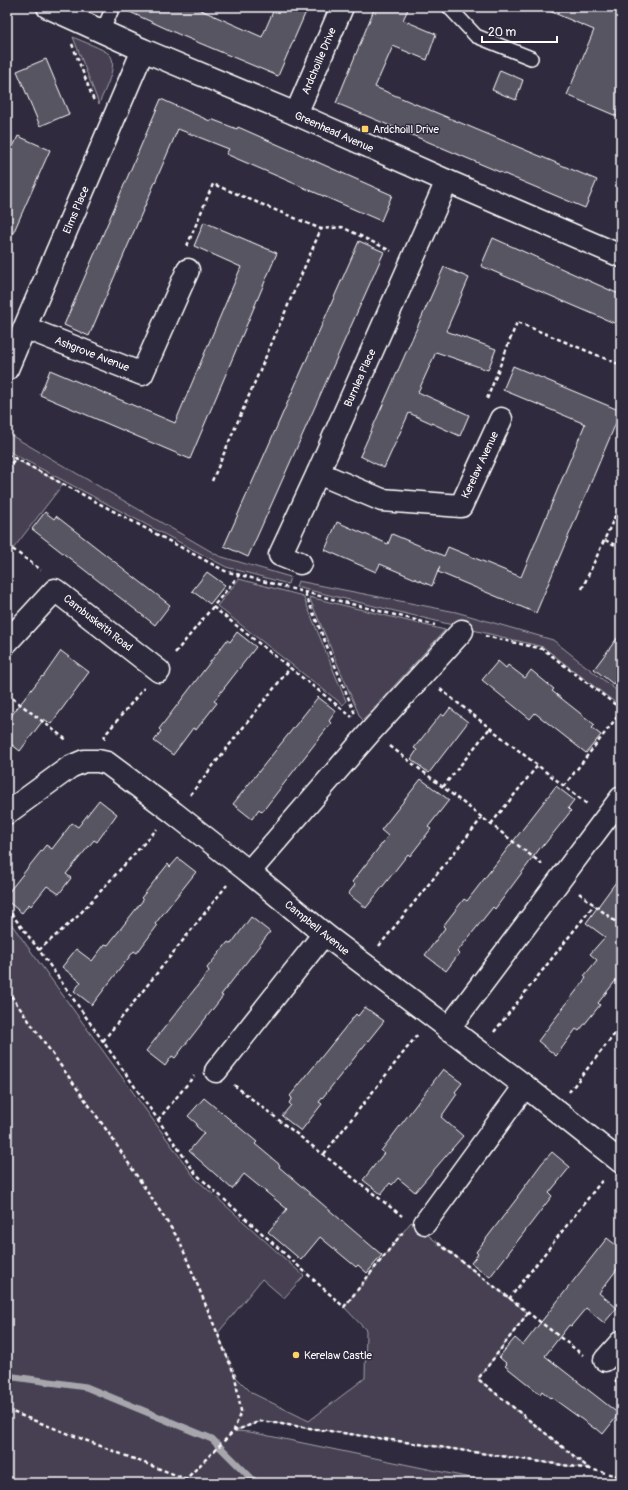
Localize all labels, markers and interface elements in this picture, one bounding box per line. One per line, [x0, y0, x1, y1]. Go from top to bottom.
scale bar [482, 18, 557, 44]
street label: Ardchoille Drive [299, 25, 339, 96]
text: 20 m [488, 25, 517, 40]
street label: Greenhead Avenue [292, 109, 376, 155]
place label: Ardchoill Drive [373, 123, 440, 136]
marker: Ardchoill Drive [360, 124, 370, 134]
street label: Elms Place [60, 184, 92, 236]
street label: Ashgrove Avenue [53, 334, 132, 374]
street label: Burnlea Place [341, 346, 379, 409]
street label: Kerelaw Avenue [459, 429, 501, 501]
street label: Cambuskeith Road [61, 592, 135, 654]
street label: Campbell Avenue [282, 898, 352, 958]
place label: Kerelaw Castle [304, 1349, 373, 1362]
marker: Kerelaw Castle [291, 1350, 301, 1360]

